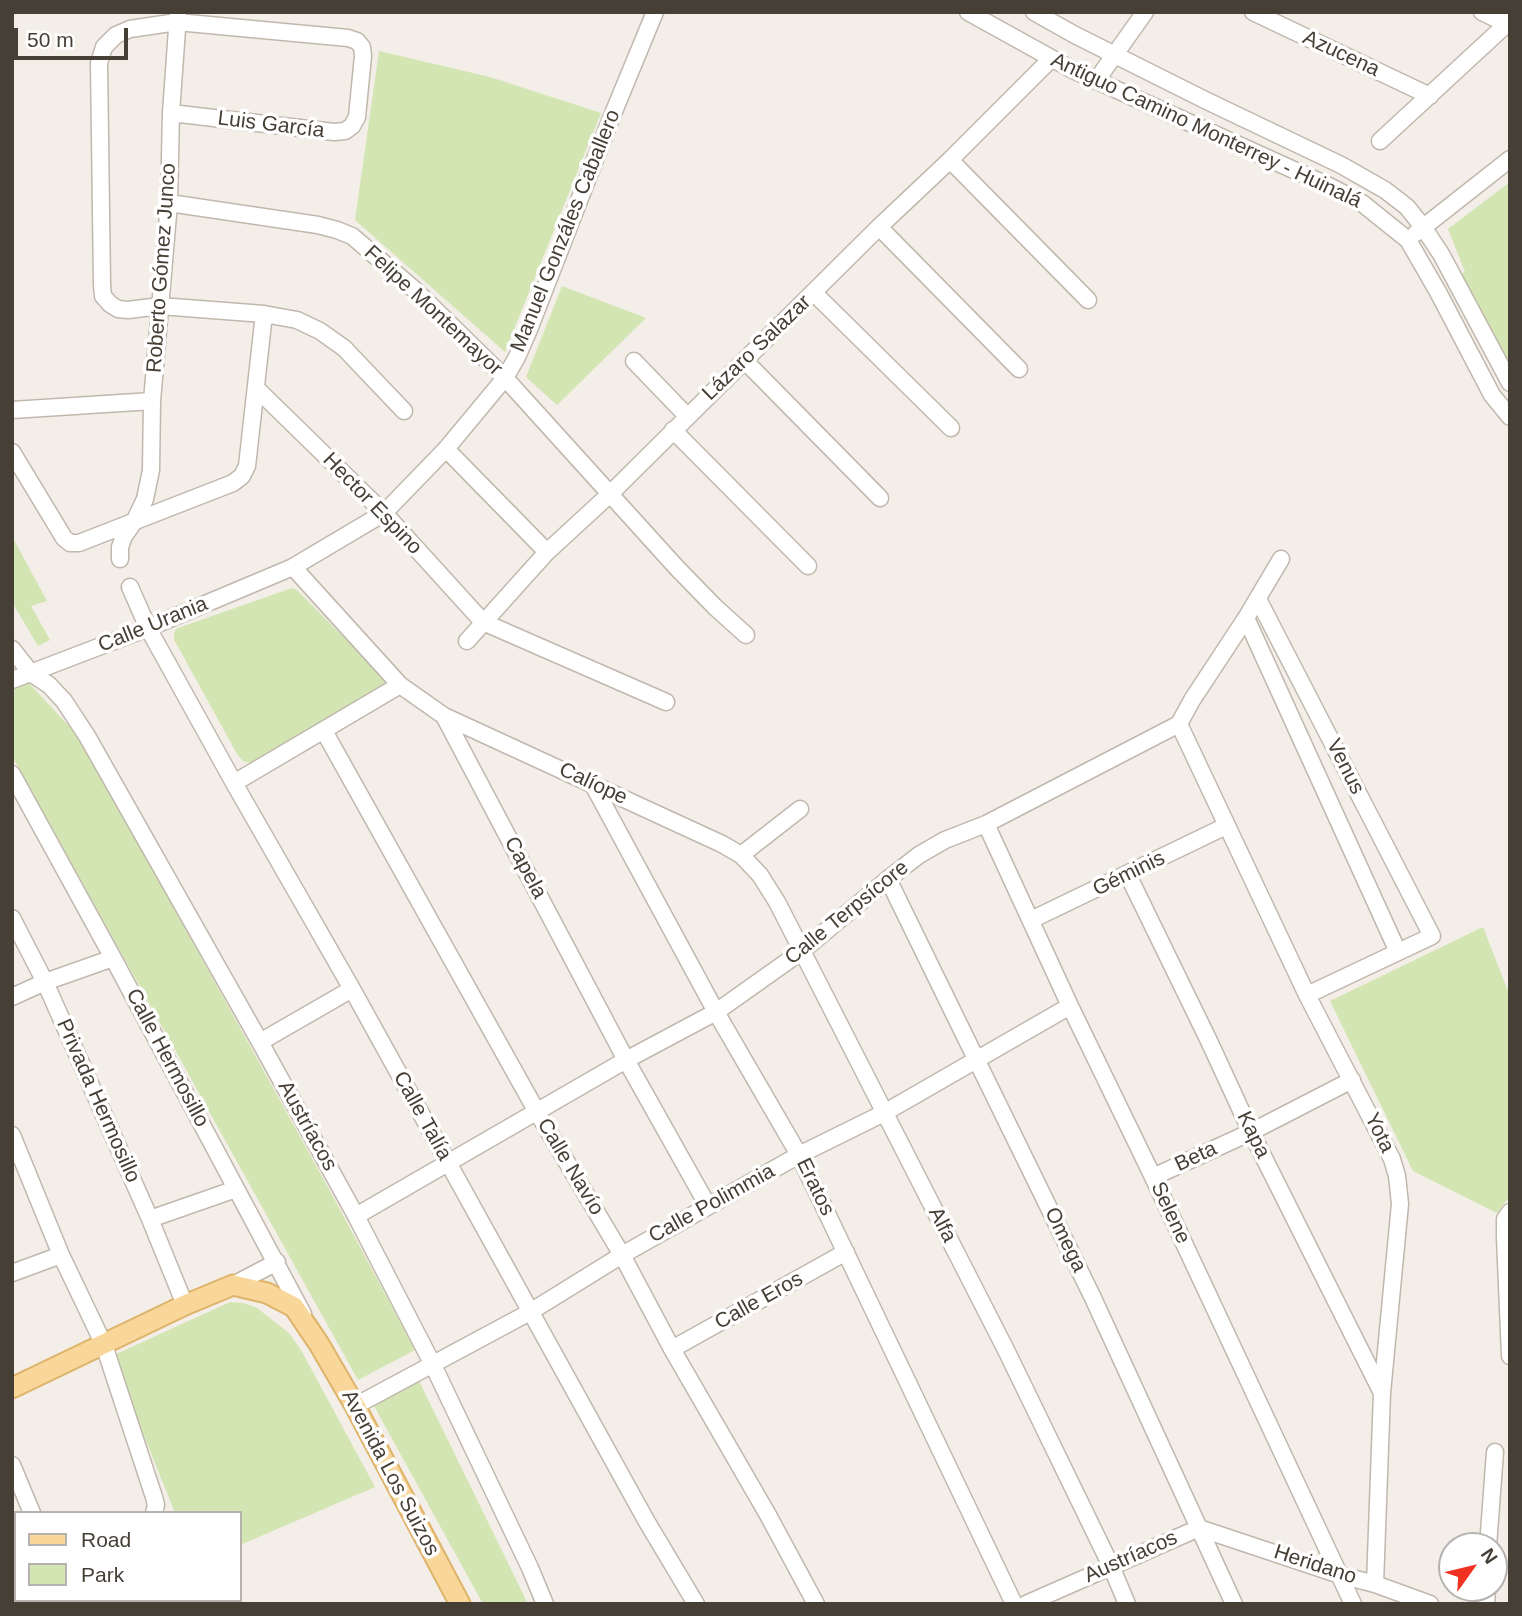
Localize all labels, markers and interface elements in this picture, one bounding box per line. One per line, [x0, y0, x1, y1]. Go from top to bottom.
scale bar [18, 14, 131, 58]
street label: Azucena [1299, 25, 1383, 83]
text: 50 m [27, 28, 74, 51]
street label: Antiguo Camino Monterrey - Huinalá [1047, 48, 1365, 214]
street label: Luis García [216, 106, 326, 144]
street label: Manuel Gonzáles Caballero [506, 106, 626, 356]
street label: Roberto Gómez Junco [142, 162, 182, 374]
street label: Felipe Montemayor [359, 240, 507, 382]
street label: Lázaro Salazar [697, 290, 817, 406]
street label: Hector Espino [317, 448, 427, 560]
street label: Calle Urania [95, 592, 211, 658]
street label: Venus [1321, 735, 1369, 799]
street label: Calíope [555, 757, 631, 811]
street label: Capela [498, 833, 552, 903]
street label: Géminis [1089, 846, 1169, 902]
street label: Calle Terpsícore [780, 855, 914, 971]
street label: Calle Hermosillo [120, 985, 214, 1131]
street label: Privada Hermosillo [51, 1015, 145, 1187]
street label: Calle Talía [387, 1067, 457, 1165]
street label: Austríacos [272, 1077, 342, 1175]
street label: Kapa [1231, 1107, 1275, 1163]
street label: Yota [1359, 1109, 1399, 1157]
street label: Calle Navío [531, 1114, 609, 1220]
street label: Beta [1171, 1136, 1221, 1178]
street label: Eratos [790, 1154, 840, 1220]
street label: Calle Polimmia [645, 1159, 779, 1249]
street label: Selene [1145, 1178, 1195, 1248]
street label: Alfa [923, 1203, 961, 1247]
street label: Omega [1039, 1204, 1091, 1276]
street label: Calle Eros [711, 1266, 807, 1336]
street label: Avenida Los Suizos [336, 1386, 444, 1560]
legend [14, 1511, 242, 1602]
street label: Austríacos [1081, 1525, 1181, 1589]
text: Road [81, 1528, 131, 1551]
north arrow [1438, 1532, 1508, 1602]
street label: Heridano [1271, 1540, 1359, 1590]
text: N [1477, 1545, 1502, 1568]
text: Park [81, 1563, 124, 1586]

